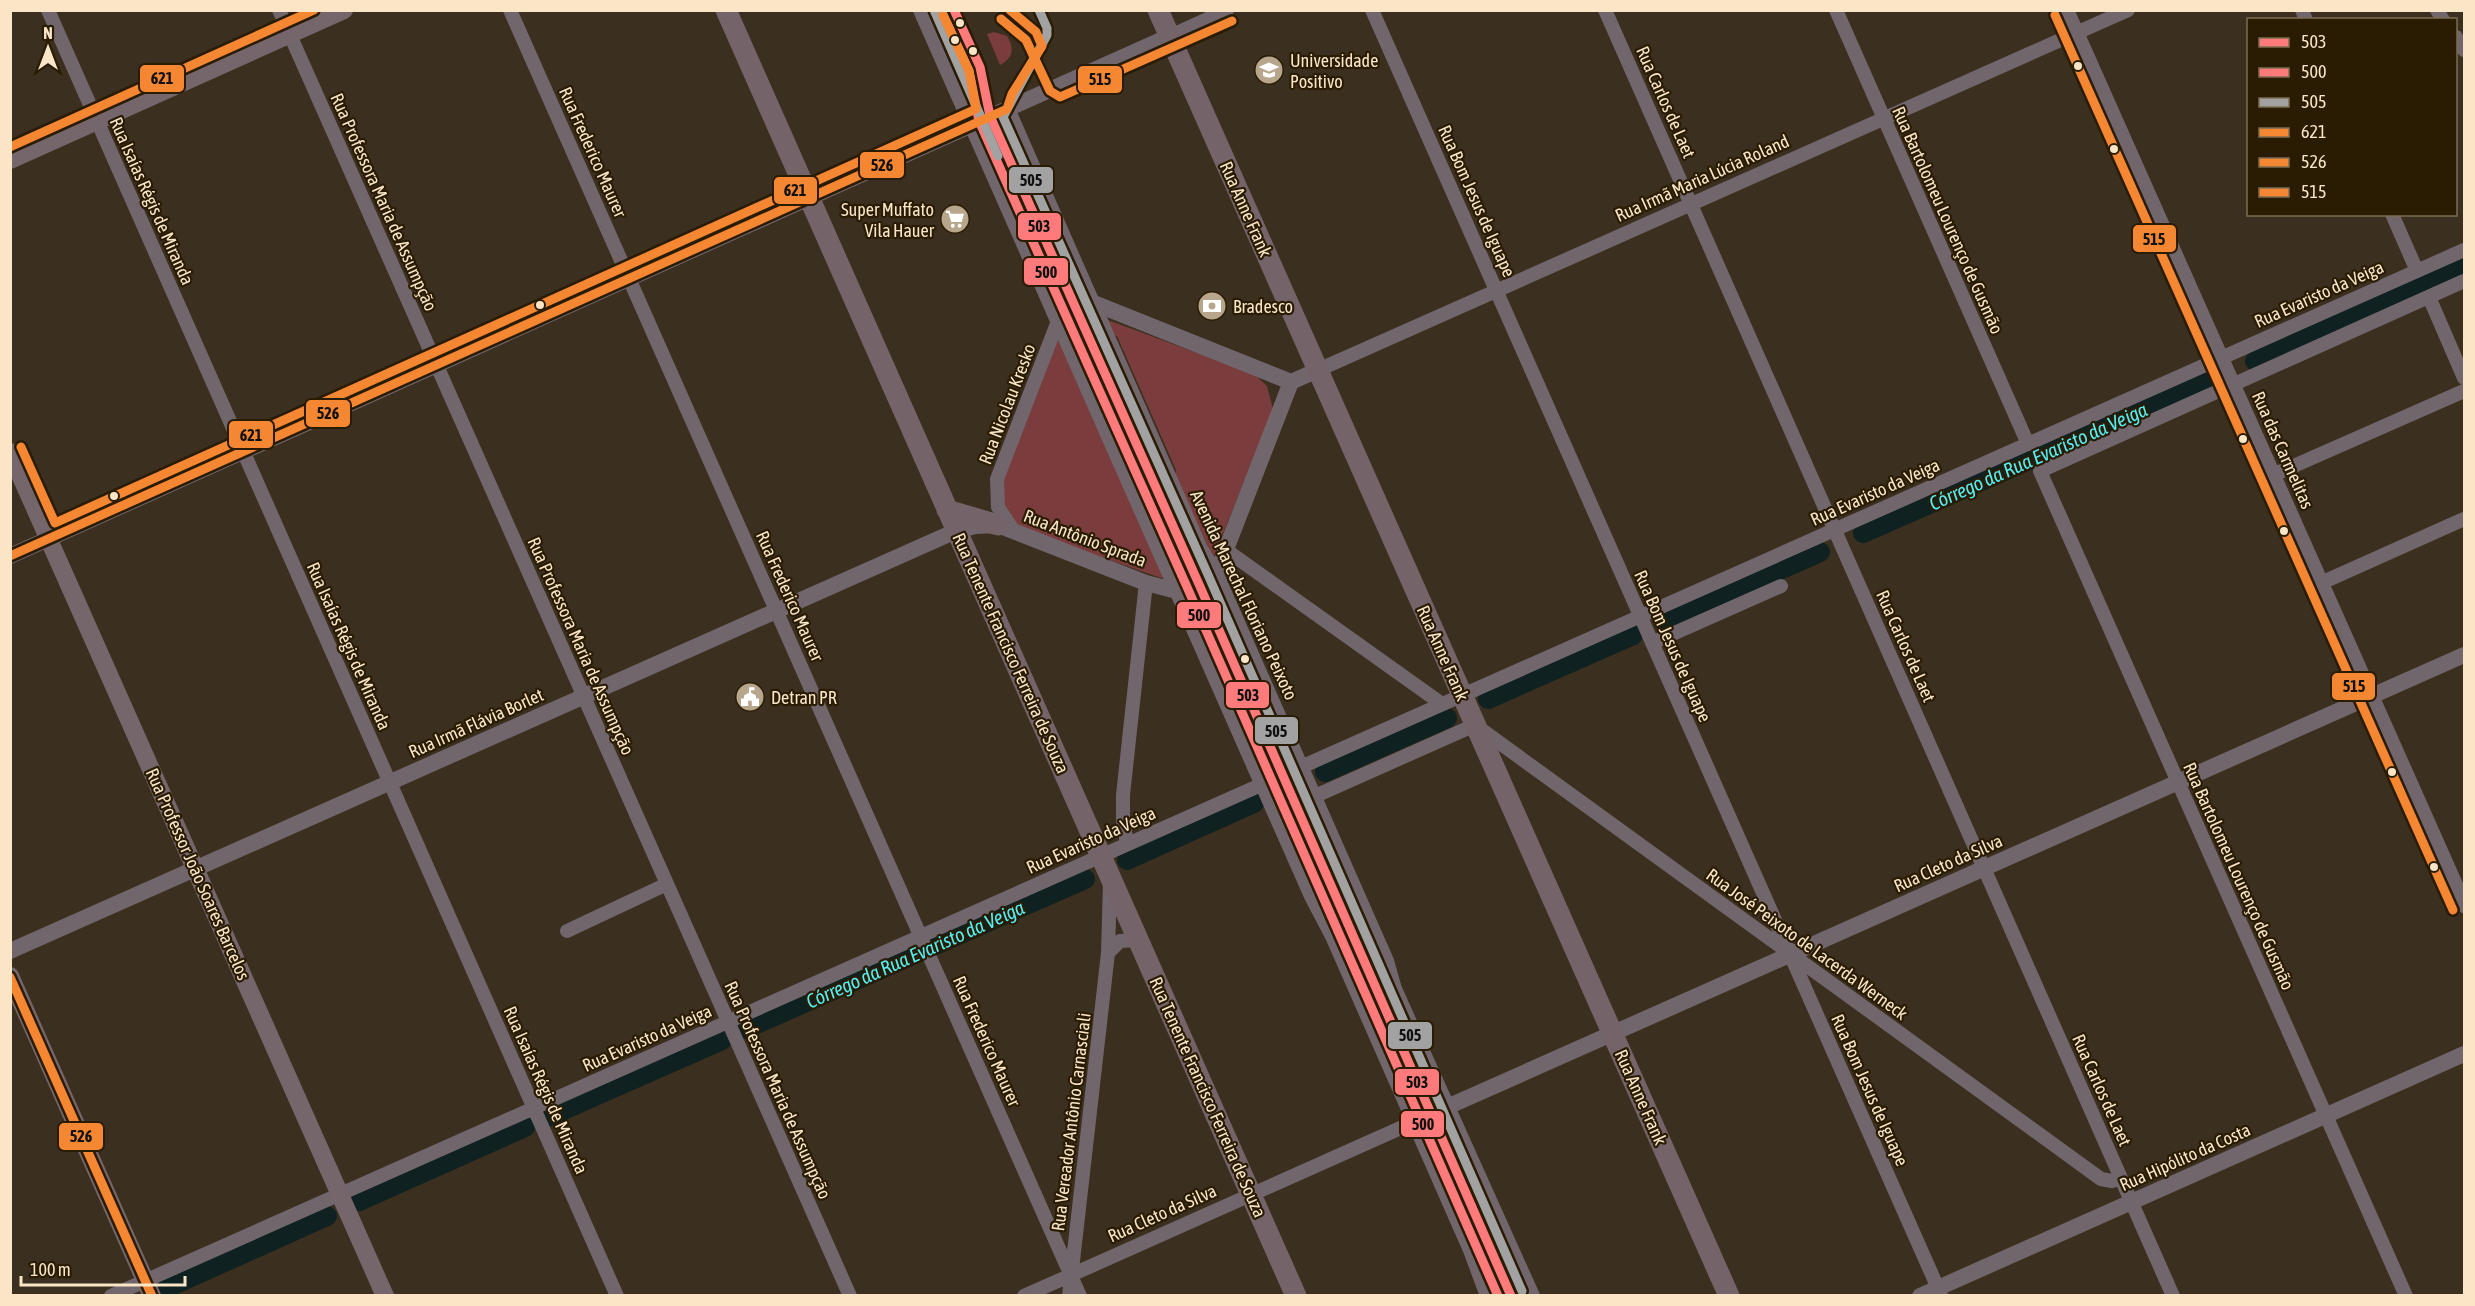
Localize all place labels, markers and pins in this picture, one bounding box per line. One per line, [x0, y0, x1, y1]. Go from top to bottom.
unlabelled marker [954, 17, 966, 29]
unlabelled marker [949, 34, 961, 46]
unlabelled marker [967, 45, 979, 57]
place label: Universidade Positivo [1290, 50, 1378, 92]
school or university icon: Universidade Positivo [1253, 54, 1285, 86]
unlabelled marker [2072, 60, 2084, 72]
unlabelled marker [2108, 143, 2120, 155]
place label: Super Muffato Vila Hauer [841, 199, 935, 241]
supermarket icon: Super Muffato Vila Hauer [939, 203, 971, 235]
bank icon: Bradesco [1196, 290, 1228, 322]
place label: Bradesco [1233, 296, 1293, 317]
unlabelled marker [534, 299, 546, 311]
unlabelled marker [2237, 433, 2249, 445]
unlabelled marker [108, 490, 120, 502]
unlabelled marker [2278, 525, 2290, 537]
unlabelled marker [1239, 653, 1251, 665]
public building icon: Detran PR [734, 681, 766, 713]
place label: Detran PR [771, 687, 837, 708]
unlabelled marker [2386, 766, 2398, 778]
unlabelled marker [2428, 861, 2440, 873]

